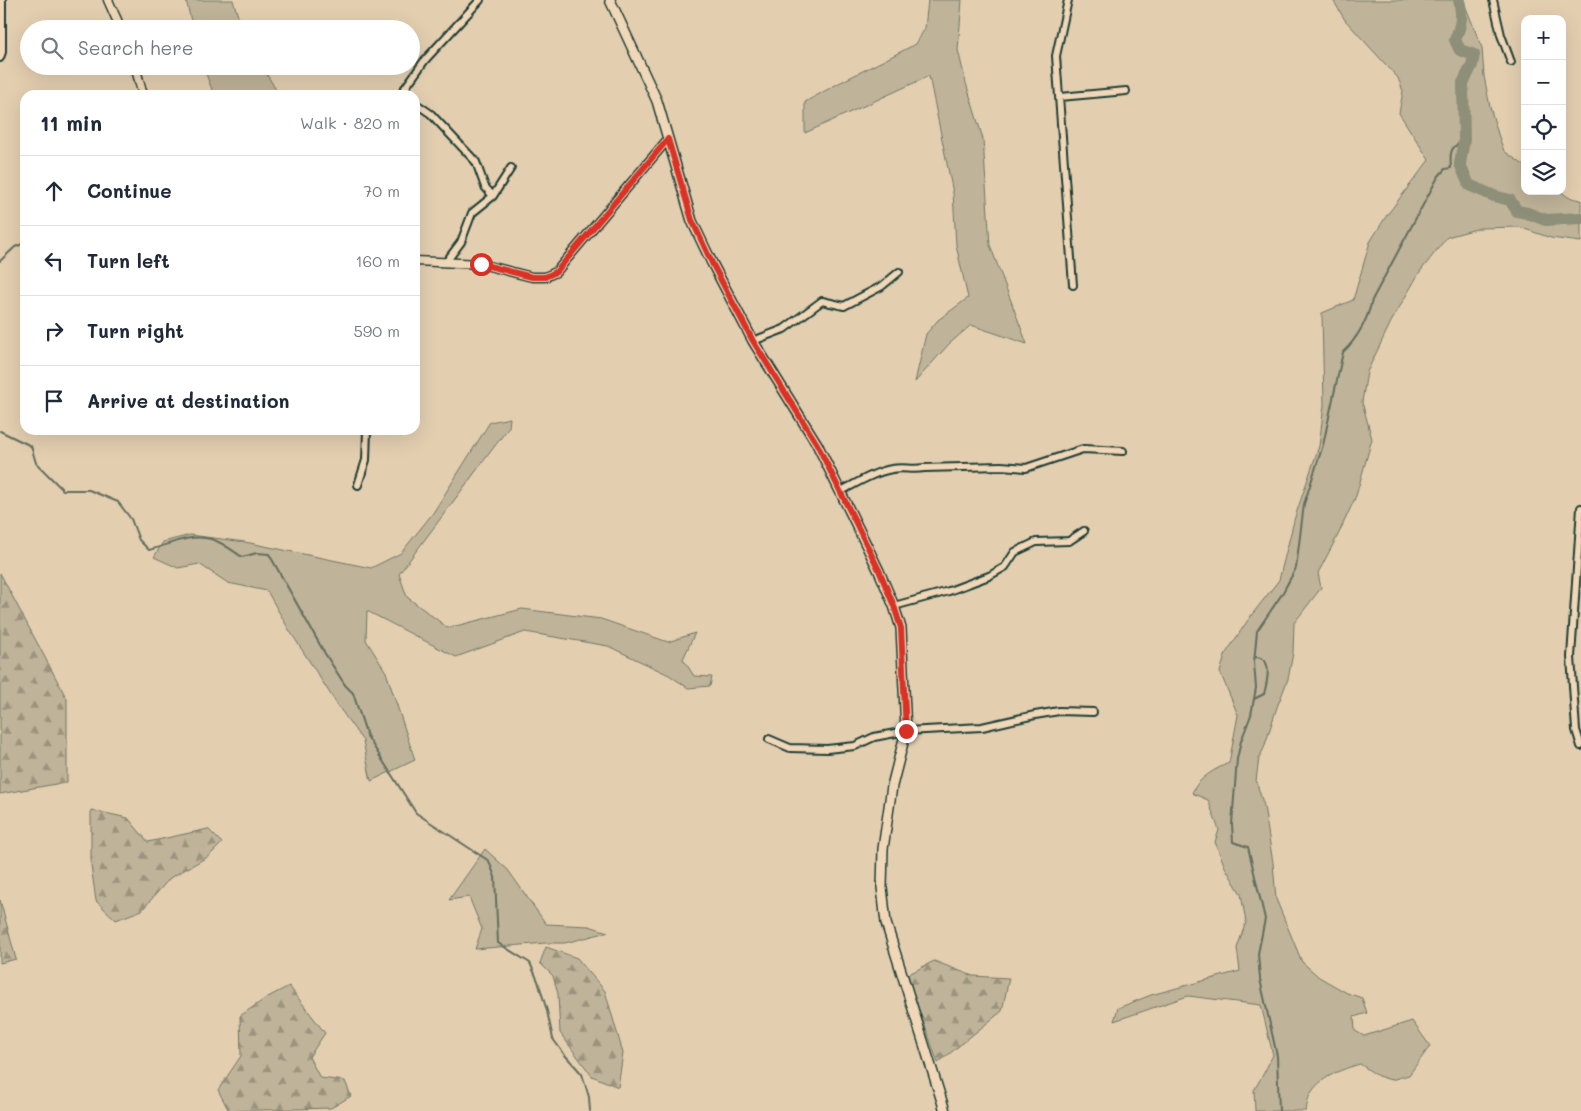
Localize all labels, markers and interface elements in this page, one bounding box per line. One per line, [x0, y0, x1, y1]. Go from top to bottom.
map controls [1521, 15, 1566, 195]
button: + [1521, 15, 1566, 60]
search box [20, 20, 420, 75]
icon: search [38, 34, 66, 62]
text: Search here [78, 35, 194, 60]
button: − [1521, 60, 1566, 105]
button: locate [1521, 105, 1566, 150]
text: 11 min [40, 109, 102, 136]
text: Walk · 820 m [300, 112, 400, 133]
button: layers [1521, 150, 1566, 195]
icon: ahead [40, 177, 68, 205]
text: Continue [87, 178, 172, 203]
text: 70 m [363, 180, 400, 201]
icon: left [40, 247, 68, 275]
text: Turn left [87, 248, 170, 273]
text: 160 m [355, 250, 400, 271]
route start [470, 253, 493, 276]
icon: right [40, 317, 68, 345]
text: Turn right [87, 318, 184, 343]
text: 590 m [353, 320, 400, 341]
icon: arrive [40, 387, 68, 415]
text: Arrive at destination [87, 388, 290, 413]
route end [895, 720, 918, 743]

